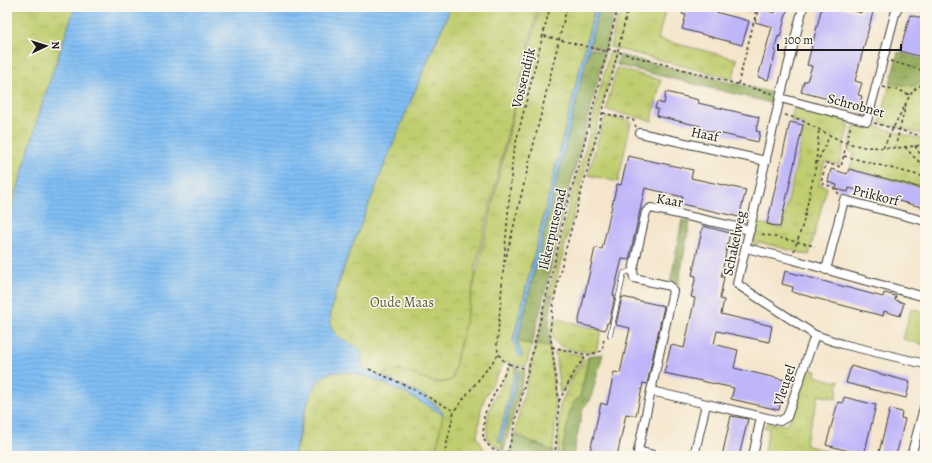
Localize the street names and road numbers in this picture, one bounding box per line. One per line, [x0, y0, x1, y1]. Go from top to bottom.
street label: Vossendijk [507, 46, 540, 111]
street label: Schrobnet [825, 89, 887, 122]
street label: Haaf [689, 122, 723, 147]
street label: Prikkorf [851, 181, 904, 211]
street label: Ikkerputsepad [534, 186, 571, 272]
street label: Kaar [655, 189, 685, 212]
street label: Schakelweg [718, 209, 751, 277]
street label: Vleugel [769, 362, 800, 409]

